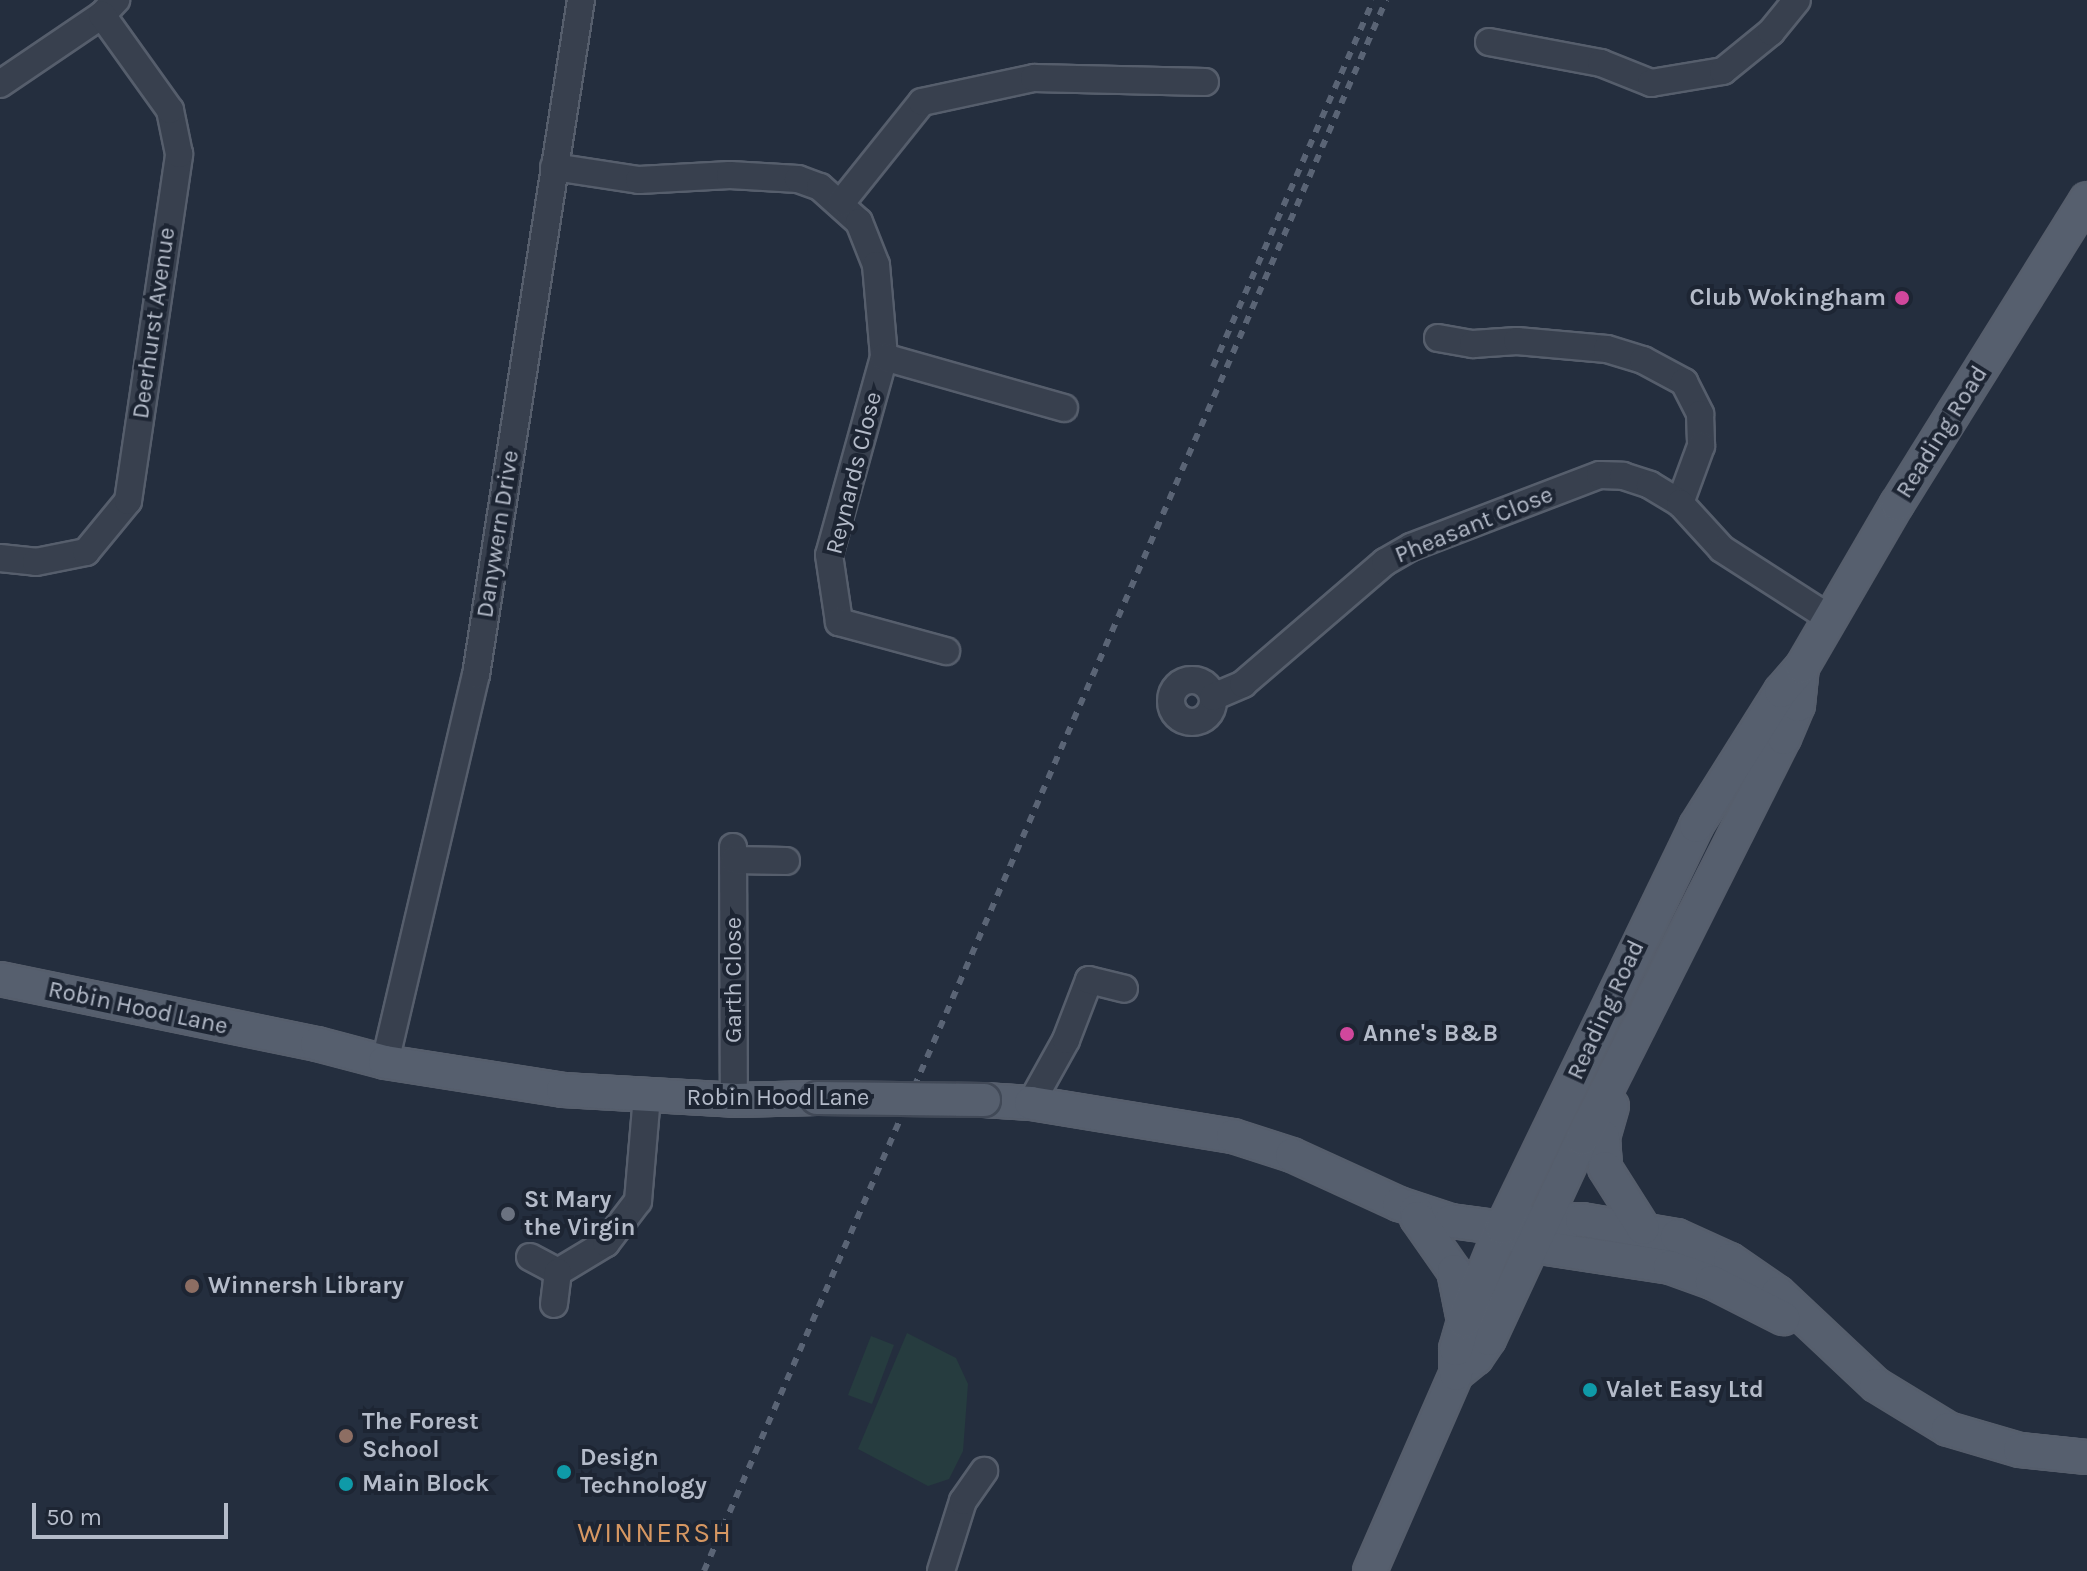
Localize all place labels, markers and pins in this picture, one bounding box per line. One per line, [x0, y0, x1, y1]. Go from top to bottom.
place label: Club Wokingham [1690, 284, 1886, 312]
marker: Club Wokingham [1893, 289, 1911, 307]
place label: Anne's B&B [1363, 1020, 1498, 1048]
marker: Anne's B&B [1338, 1025, 1356, 1043]
place label: St Mary the Virgin [524, 1186, 636, 1242]
marker: St Mary the Virgin [499, 1205, 517, 1223]
place label: Winnersh Library [208, 1272, 404, 1300]
marker: Winnersh Library [183, 1277, 201, 1295]
place label: Valet Easy Ltd [1606, 1376, 1764, 1404]
marker: Valet Easy Ltd [1581, 1381, 1599, 1399]
place label: The Forest School [362, 1408, 479, 1464]
marker: The Forest School [337, 1427, 355, 1445]
place label: Design Technology [580, 1444, 707, 1500]
marker: Design Technology [555, 1463, 573, 1481]
place label: Main Block [362, 1470, 489, 1498]
marker: Main Block [337, 1475, 355, 1493]

